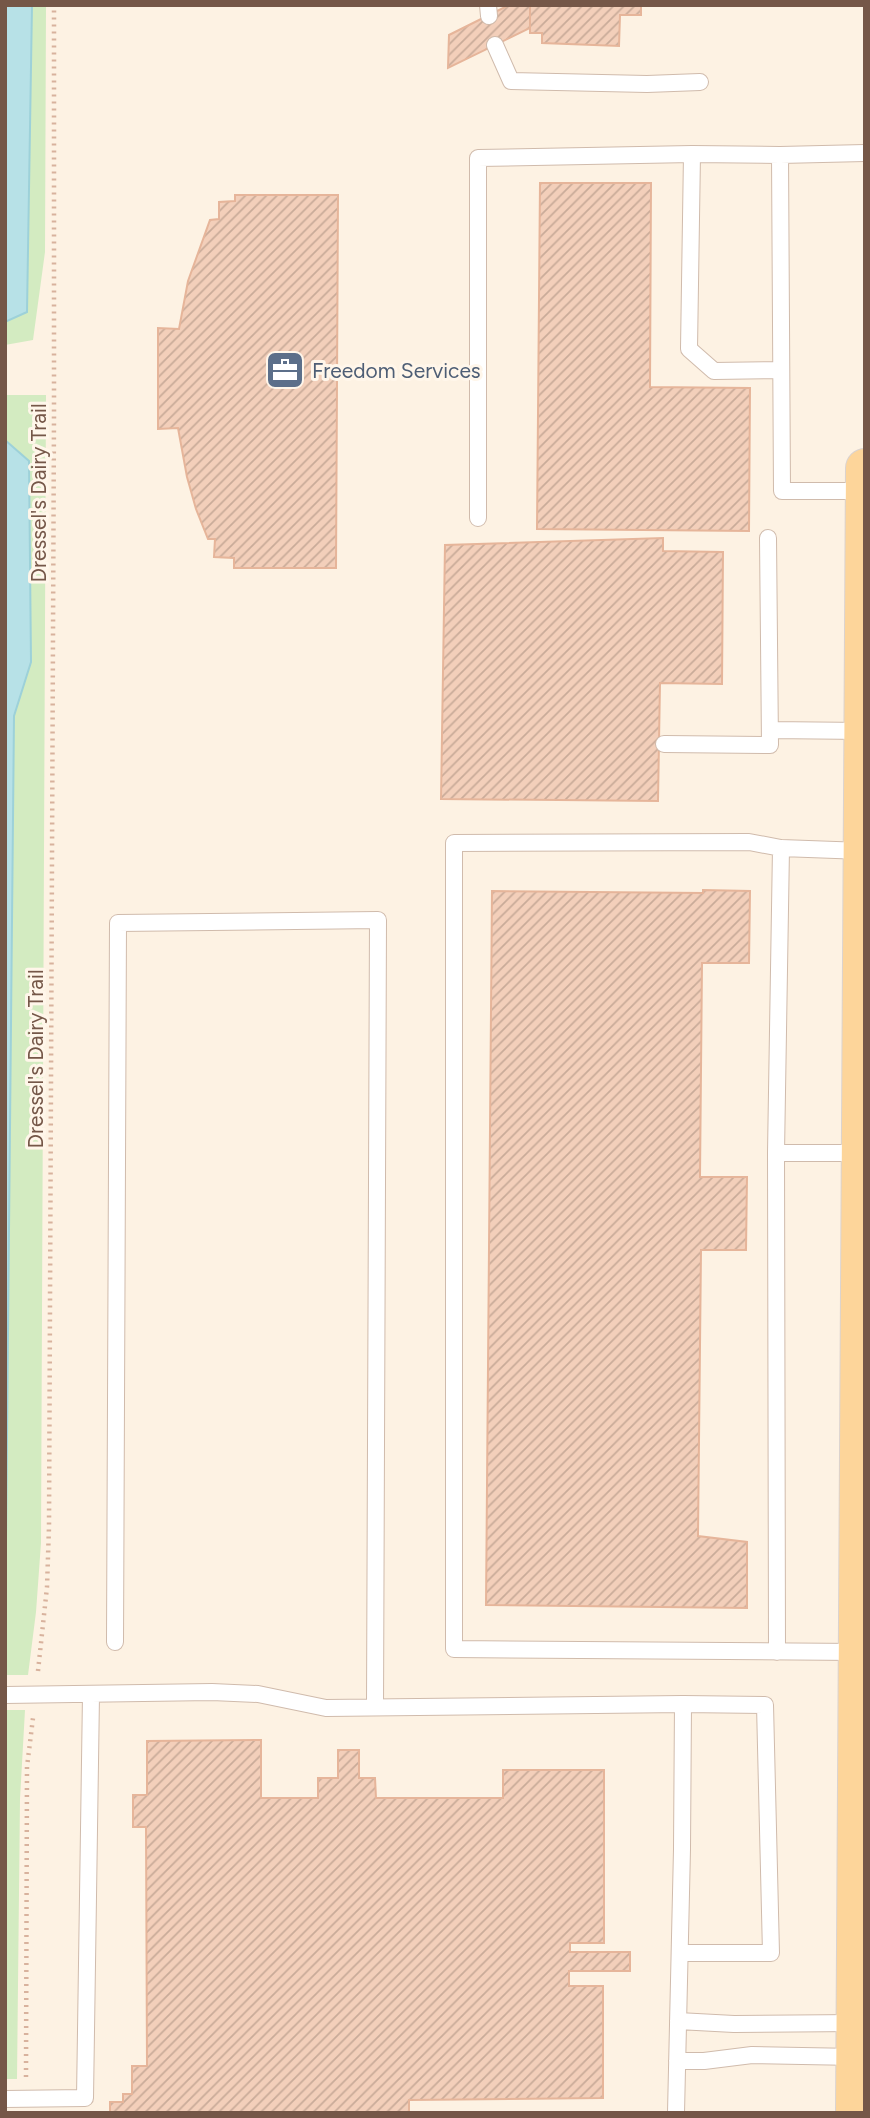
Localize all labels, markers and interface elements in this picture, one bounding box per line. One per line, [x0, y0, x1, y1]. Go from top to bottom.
office icon: Freedom Services [264, 349, 306, 391]
place label: Freedom Services [312, 358, 481, 383]
street label: Dressel's Dairy Trail [26, 403, 51, 583]
street label: Dressel's Dairy Trail [23, 969, 48, 1149]

